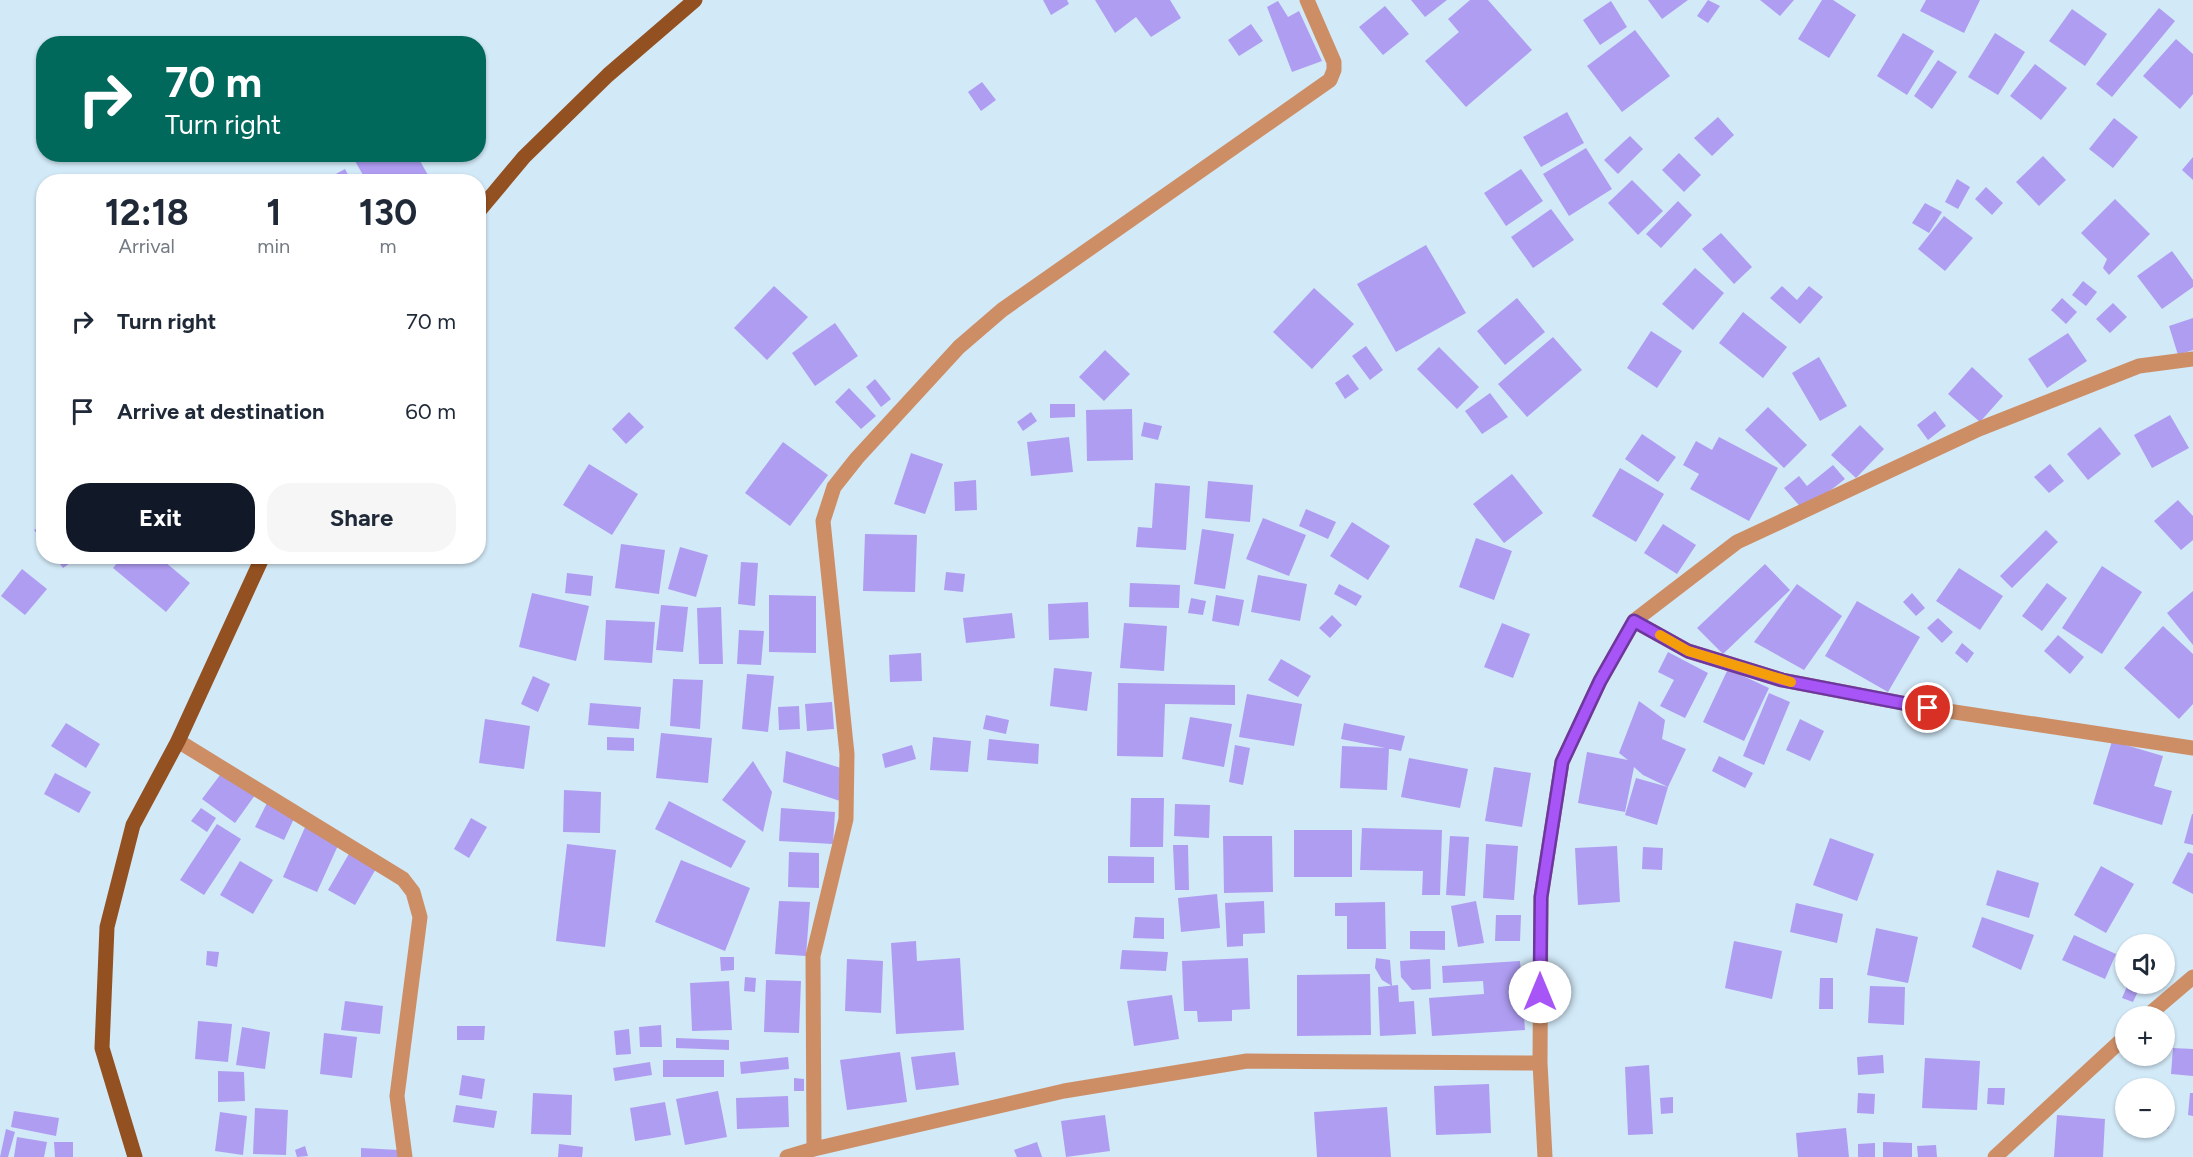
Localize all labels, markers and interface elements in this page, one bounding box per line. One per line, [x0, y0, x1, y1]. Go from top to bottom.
text: 70 m [165, 57, 262, 108]
icon: right [66, 60, 144, 138]
text: Turn right [165, 108, 281, 141]
text: 12:18 [105, 191, 189, 234]
text: 1 [266, 191, 281, 234]
text: 130 [359, 191, 417, 234]
text: Arrival [118, 234, 175, 258]
text: min [257, 234, 290, 258]
text: m [380, 234, 397, 258]
icon: right [66, 305, 99, 338]
text: Turn right [117, 308, 216, 335]
text: 70 m [406, 308, 456, 335]
icon: arrive [66, 395, 99, 428]
text: Arrive at destination [117, 398, 325, 425]
text: 60 m [405, 398, 456, 425]
button: Exit [66, 483, 255, 552]
button: Share [267, 483, 456, 552]
pin [1902, 682, 1953, 733]
icon: arrive [1911, 691, 1944, 724]
map controls [2115, 934, 2175, 1138]
button: sound [2115, 934, 2175, 994]
position arrow [1508, 960, 1572, 1024]
button: + [2115, 1006, 2175, 1066]
button: − [2115, 1078, 2175, 1138]

